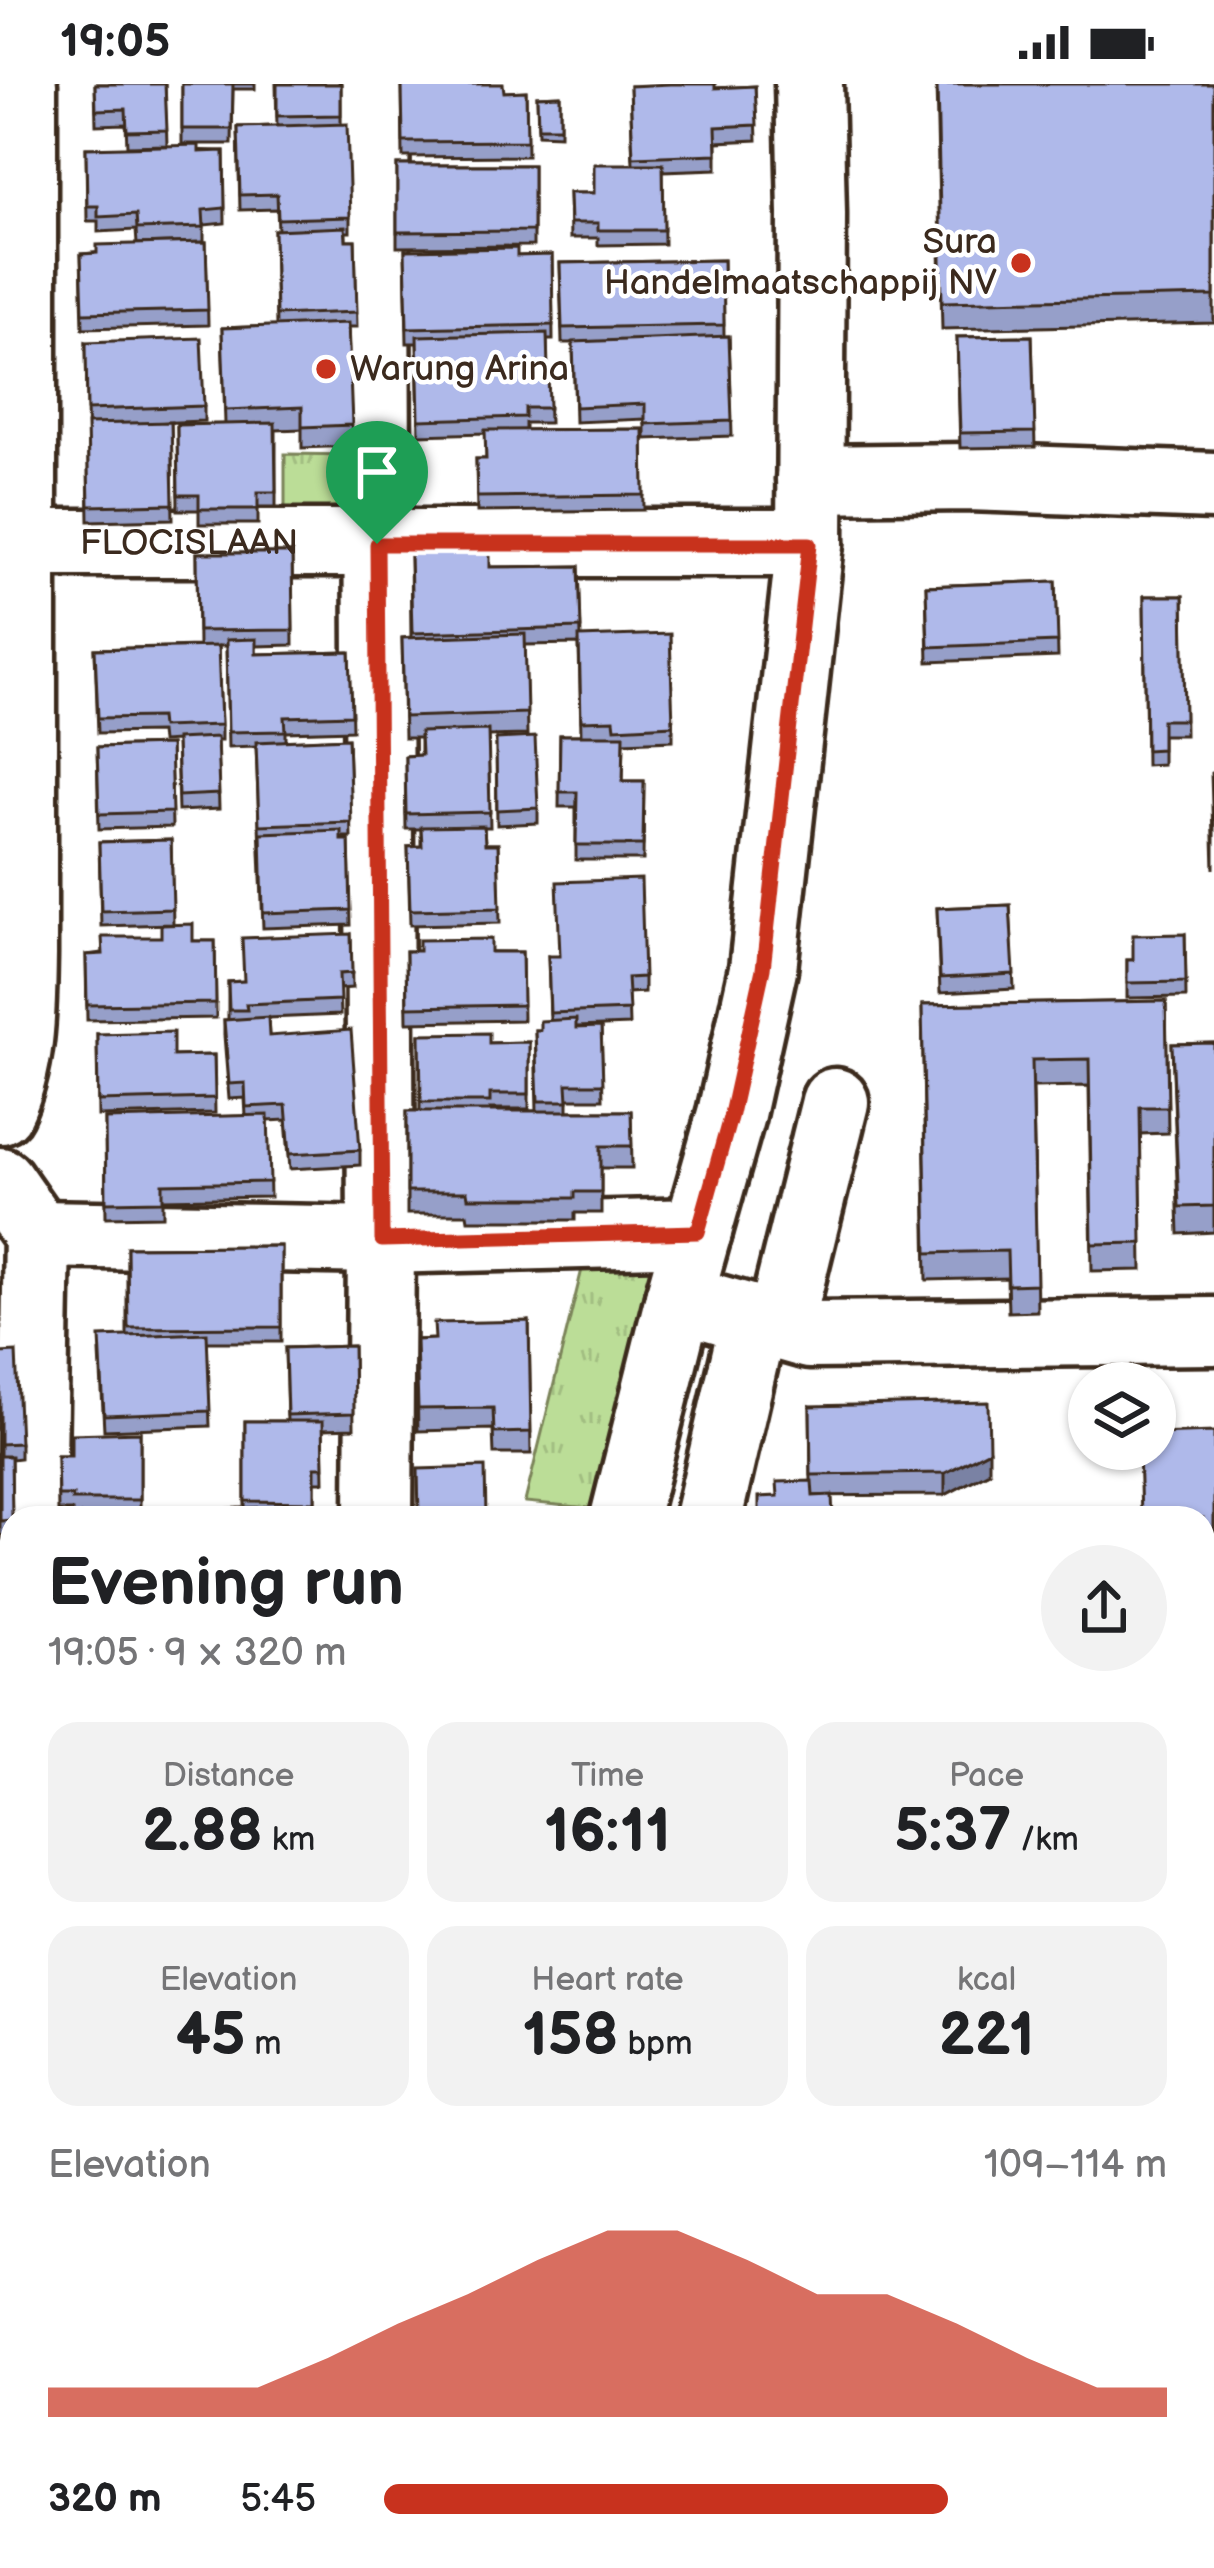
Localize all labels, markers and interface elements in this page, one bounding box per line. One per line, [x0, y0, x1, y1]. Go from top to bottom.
text: 19:05 [60, 15, 170, 70]
place label: Sura Handelmaatschappij NV [604, 221, 997, 305]
marker: Sura Handelmaatschappij NV [1008, 250, 1034, 276]
place label: Warung Arina [350, 348, 569, 391]
marker: Warung Arina [313, 356, 339, 382]
pin [326, 421, 428, 544]
icon: arrive [344, 439, 410, 505]
street label: FLOCISLAAN [80, 522, 298, 565]
map controls [1068, 1362, 1176, 1470]
button: layers [1068, 1362, 1176, 1470]
text: Evening run [48, 1545, 404, 1624]
button: share [1041, 1545, 1167, 1671]
text: 19:05 · 9 × 320 m [48, 1630, 346, 1677]
text: Distance [163, 1756, 294, 1796]
text: Time [571, 1756, 644, 1796]
text: Pace [949, 1756, 1024, 1796]
text: 2.88 [142, 1796, 263, 1868]
text: 16:11 [544, 1796, 671, 1868]
text: 5:37 [894, 1796, 1011, 1868]
text: km [263, 1820, 315, 1860]
text: /km [1011, 1820, 1079, 1860]
text: Elevation [160, 1960, 297, 2000]
text: Heart rate [531, 1960, 684, 2000]
text: kcal [957, 1960, 1016, 2000]
text: 45 [175, 2000, 245, 2072]
text: 158 [523, 2000, 619, 2072]
text: 221 [939, 2000, 1034, 2072]
text: m [245, 2024, 282, 2064]
text: bpm [619, 2024, 692, 2064]
text: Elevation [48, 2142, 211, 2189]
text: 109–114 m [984, 2142, 1167, 2189]
text: 320 m [48, 2476, 162, 2523]
text: 5:45 [240, 2476, 316, 2523]

